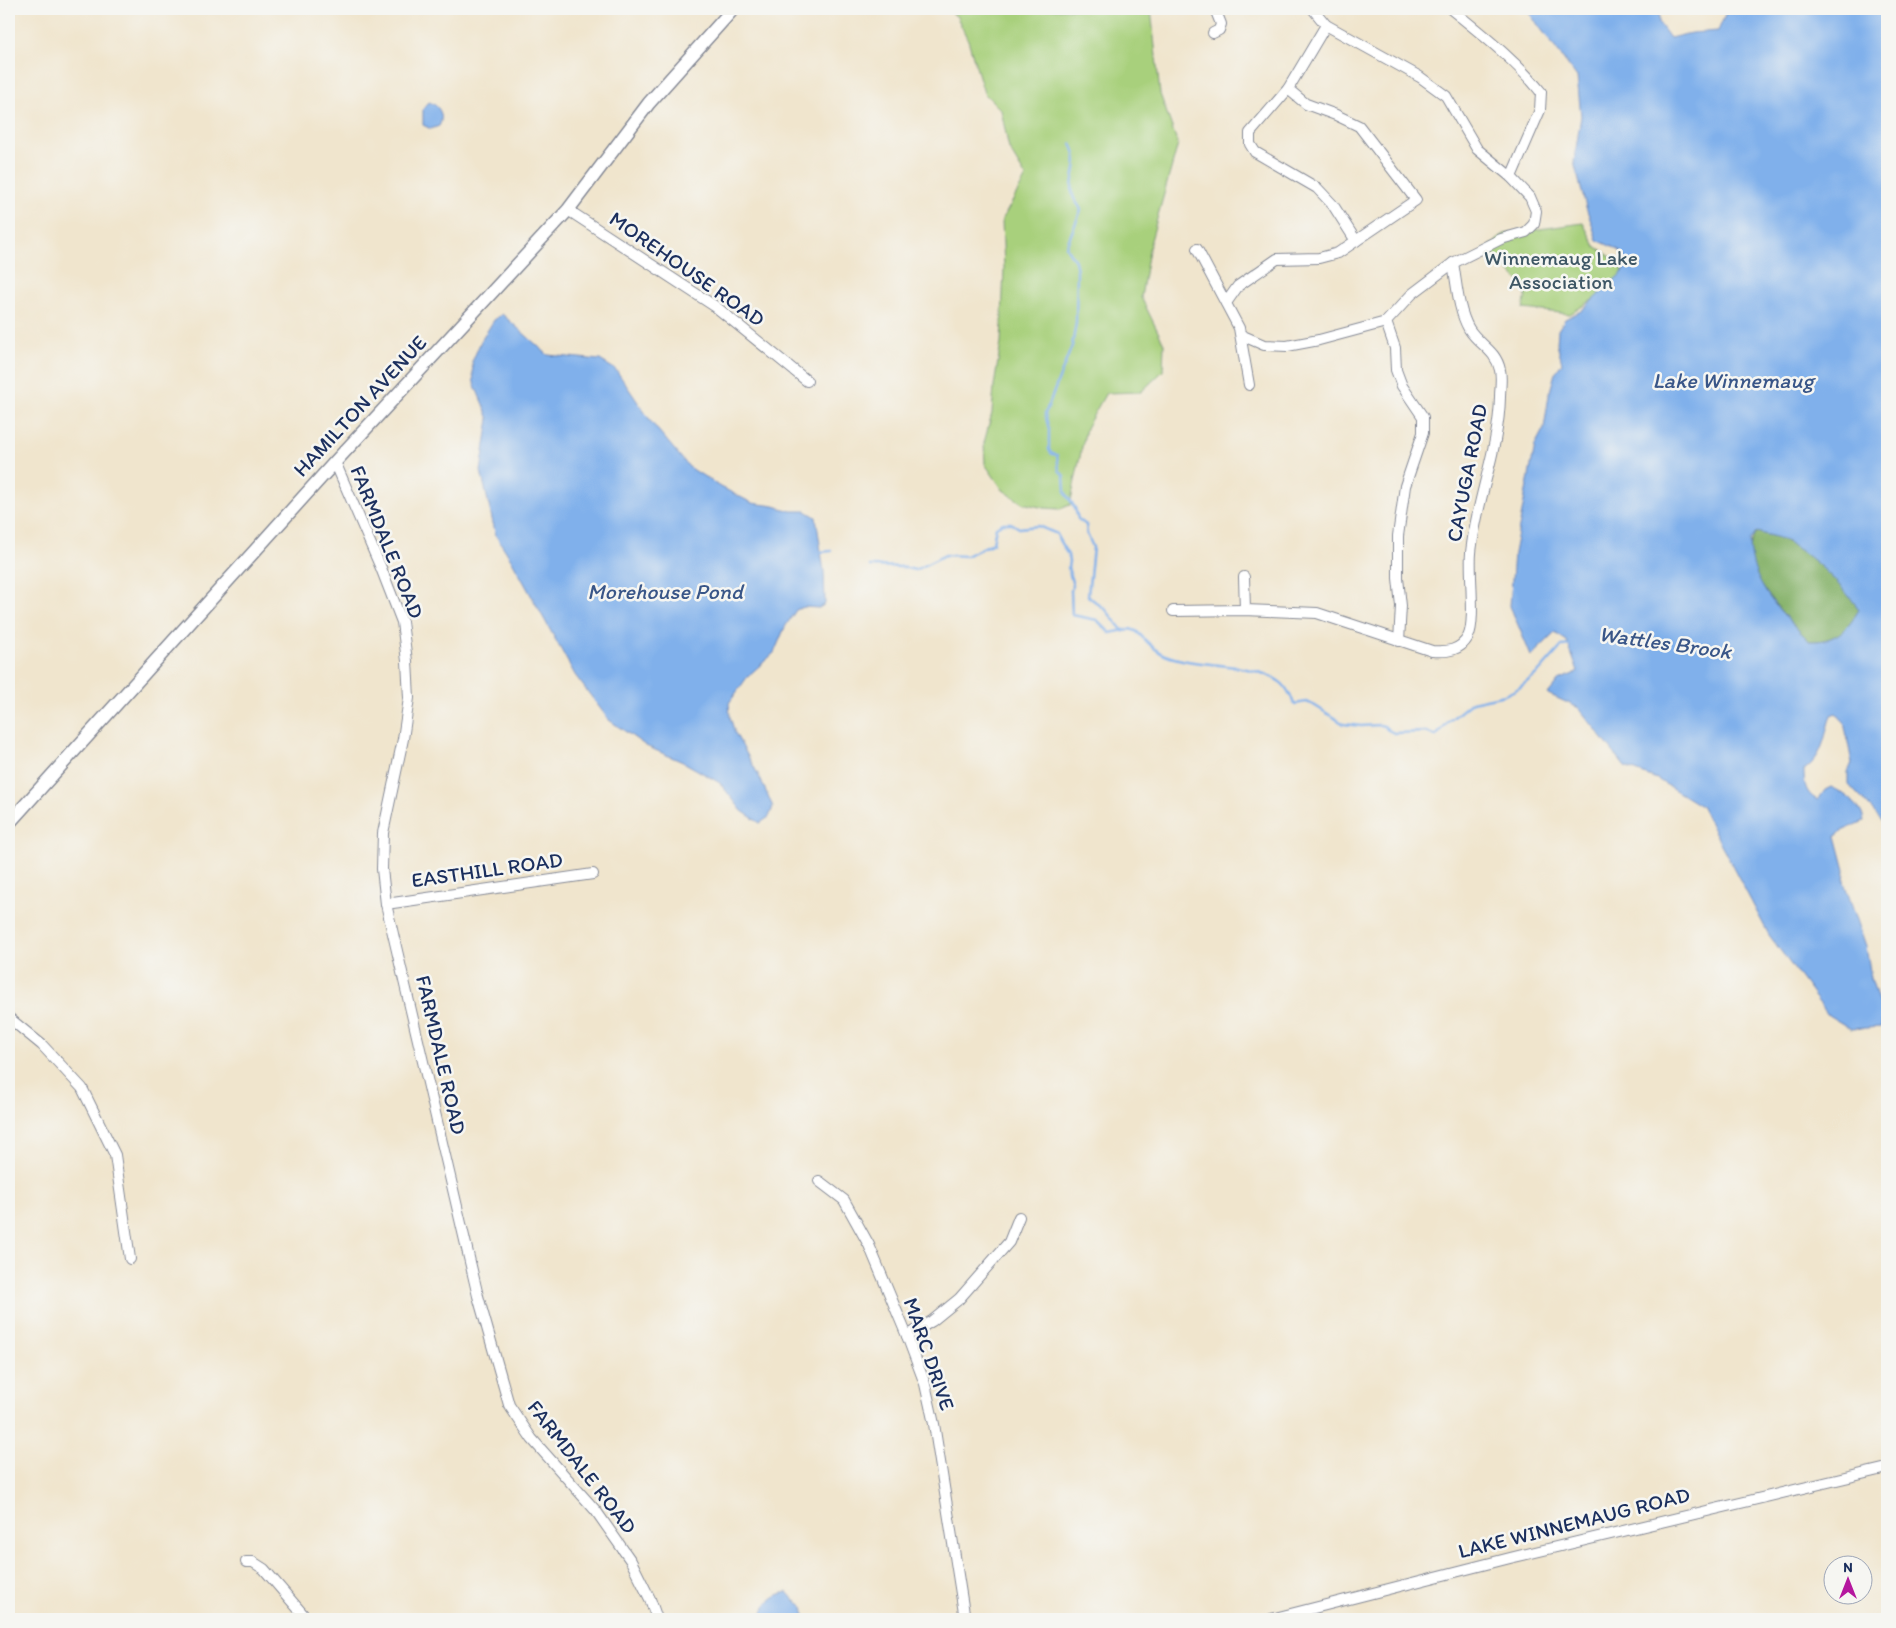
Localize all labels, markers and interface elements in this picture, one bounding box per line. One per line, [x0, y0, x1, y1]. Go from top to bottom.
street label: MOREHOUSE ROAD [605, 206, 770, 332]
park label: Winnemaug Lake Association [1484, 245, 1638, 294]
street label: HAMILTON AVENUE [288, 330, 432, 482]
water label: Lake Winnemaug [1652, 367, 1816, 394]
street label: CAYUGA ROAD [1441, 402, 1492, 544]
street label: FARMDALE ROAD [345, 462, 430, 622]
water label: Morehouse Pond [587, 578, 745, 605]
water label: Wattles Brook [1597, 620, 1734, 665]
street label: EASTHILL ROAD [410, 847, 564, 892]
street label: FARMDALE ROAD [411, 973, 472, 1137]
street label: MARC DRIVE [899, 1294, 960, 1414]
street label: FARMDALE ROAD [522, 1395, 642, 1539]
street label: LAKE WINNEMAUG ROAD [1455, 1482, 1692, 1563]
north arrow [1824, 1556, 1874, 1606]
text: N [1843, 1559, 1853, 1576]

